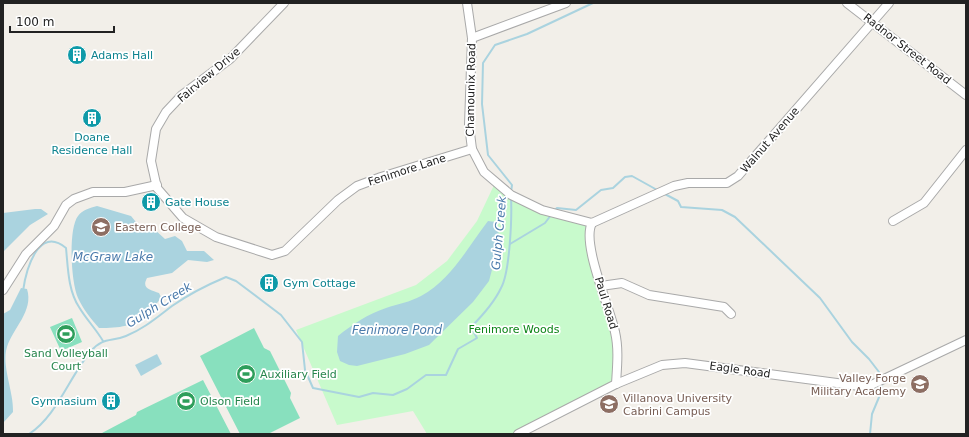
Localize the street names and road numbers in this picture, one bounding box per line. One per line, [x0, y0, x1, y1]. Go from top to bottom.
street label: Radnor Street Road [861, 11, 953, 87]
street label: Chamounix Road [464, 43, 478, 137]
street label: Fairview Drive [175, 45, 243, 105]
street label: Walnut Avenue [738, 104, 802, 175]
street label: Fenimore Lane [366, 151, 448, 189]
street label: Paul Road [592, 275, 620, 331]
street label: Eagle Road [709, 359, 771, 381]

